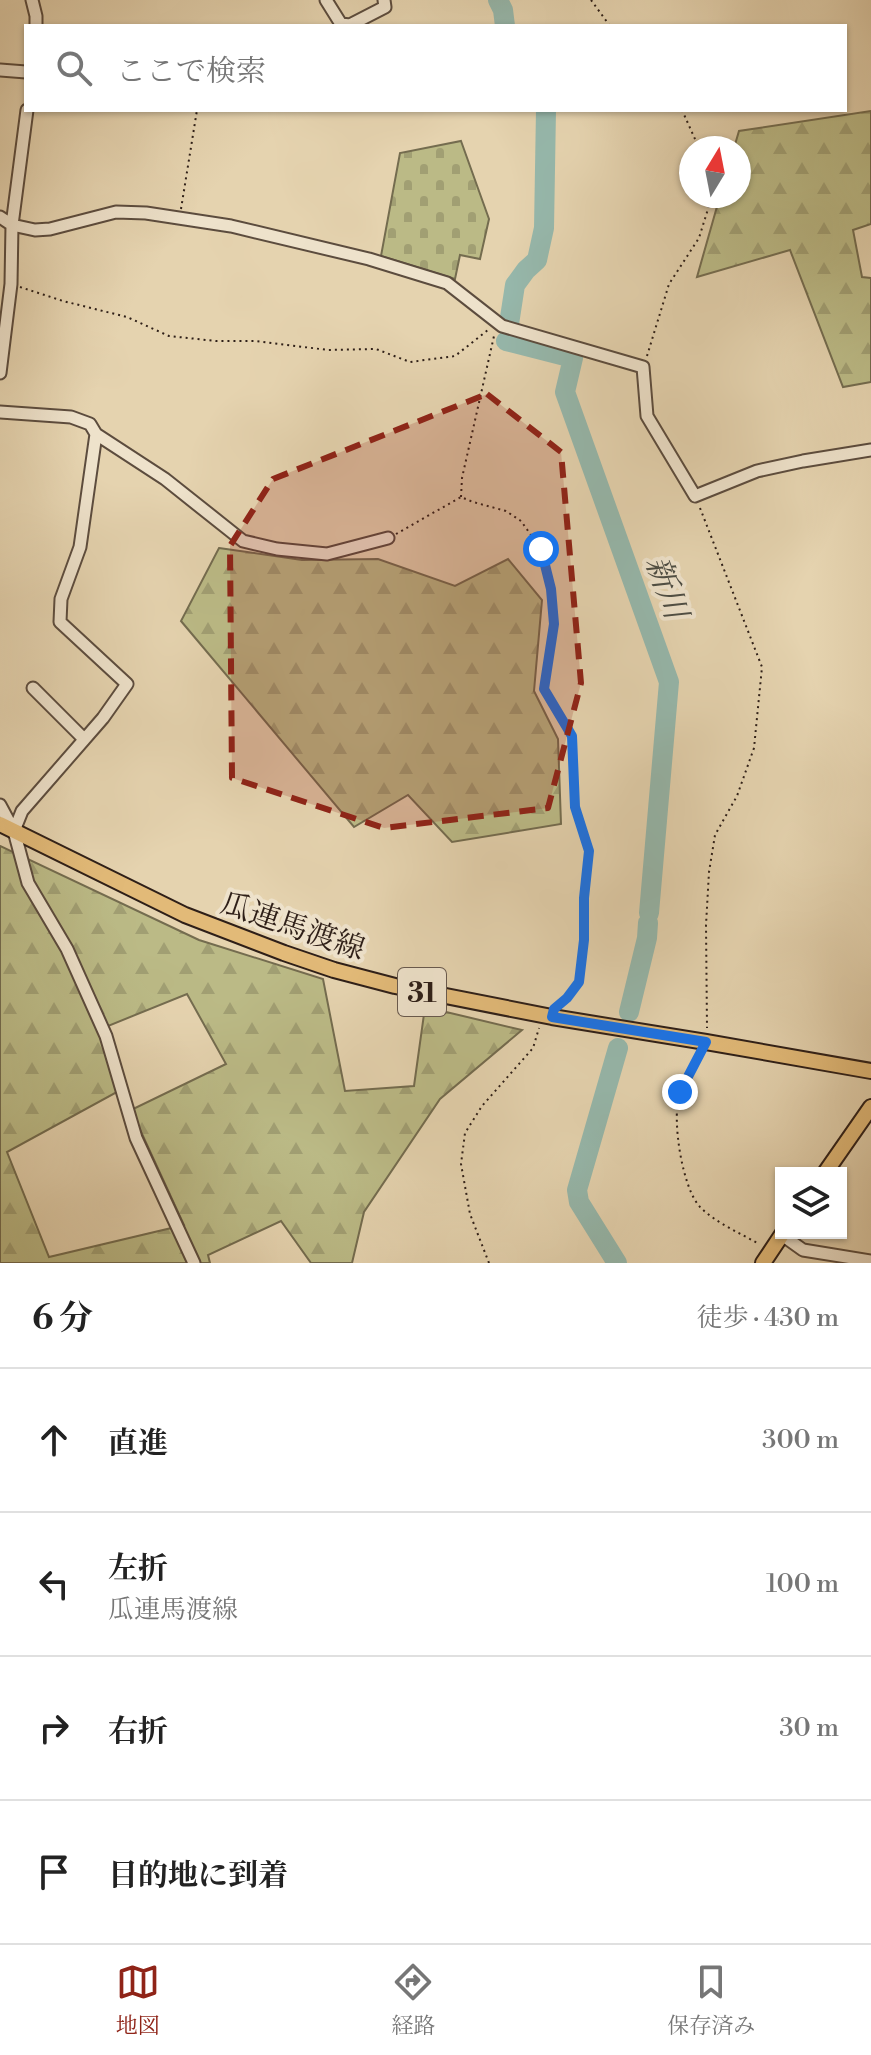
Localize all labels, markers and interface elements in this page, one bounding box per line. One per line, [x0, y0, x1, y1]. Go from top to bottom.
search box [24, 24, 847, 112]
icon: search [52, 46, 96, 90]
text: ここで検索 [116, 53, 266, 91]
north arrow [679, 136, 751, 208]
route start [523, 531, 559, 567]
water label: 新川 [636, 550, 697, 627]
street label: 瓜連馬渡線 [216, 885, 370, 969]
road number: 31 [398, 968, 446, 1016]
route end [662, 1074, 698, 1110]
map controls [775, 1167, 847, 1239]
button: layers [775, 1167, 847, 1239]
text: 6 分 [32, 1298, 93, 1340]
text: 徒歩 · 430 m [697, 1302, 839, 1334]
icon: ahead [32, 1418, 76, 1462]
text: 300 m [762, 1424, 839, 1456]
text: 直進 [108, 1425, 168, 1463]
text: 左折 [108, 1550, 168, 1588]
icon: left [32, 1562, 76, 1606]
text: 100 m [766, 1568, 839, 1600]
text: 瓜連馬渡線 [108, 1594, 238, 1626]
icon: right [32, 1706, 76, 1750]
text: 30 m [779, 1712, 839, 1744]
text: 右折 [108, 1713, 168, 1751]
icon: arrive [32, 1850, 76, 1894]
text: 目的地に到着 [108, 1857, 288, 1895]
tab: 地図 [116, 1960, 160, 2040]
tab: 経路 [391, 1960, 435, 2040]
tab: 保存済み [667, 1960, 755, 2040]

